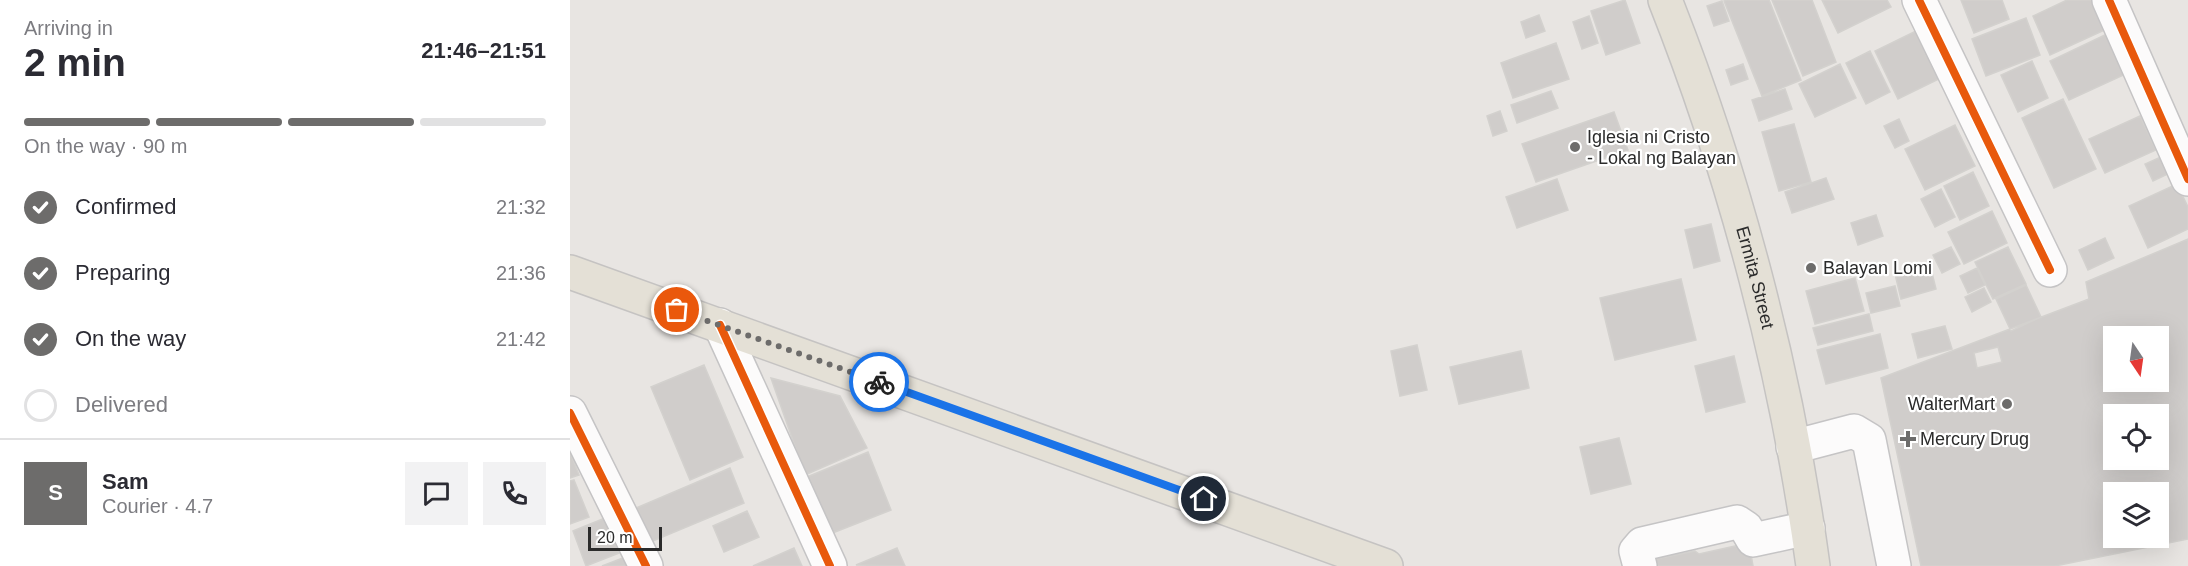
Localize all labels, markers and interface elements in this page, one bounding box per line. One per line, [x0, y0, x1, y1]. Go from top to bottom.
text: Arriving in [24, 17, 113, 39]
text: 21:46–21:51 [421, 38, 546, 63]
text: 2 min [24, 41, 126, 84]
place label: Iglesia ni Cristo - Lokal ng Balayan [1587, 127, 1736, 168]
text: On the way · 90 m [24, 135, 187, 157]
marker: Iglesia ni Cristo - Lokal ng Balayan [1568, 140, 1582, 154]
icon: check [24, 191, 57, 224]
text: Confirmed [75, 194, 176, 219]
text: 21:32 [496, 196, 546, 218]
street label: Ermita Street [1732, 224, 1778, 331]
icon: check [24, 257, 57, 290]
place label: Balayan Lomi [1823, 258, 1932, 278]
text: Preparing [75, 260, 170, 285]
marker: Balayan Lomi [1804, 261, 1818, 275]
text: 21:36 [496, 262, 546, 284]
pin [651, 284, 702, 335]
icon: bag [660, 293, 693, 326]
icon: check [24, 323, 57, 356]
text: On the way [75, 326, 186, 351]
north arrow [2103, 326, 2169, 392]
map controls [2103, 326, 2169, 548]
text: 21:42 [496, 328, 546, 350]
courier [849, 352, 909, 412]
icon: bike [863, 366, 896, 399]
text: Delivered [75, 392, 168, 417]
place label: WalterMart [1908, 394, 1995, 414]
marker: WalterMart [2000, 397, 2014, 411]
button: locate [2103, 404, 2169, 470]
place label: Mercury Drug [1920, 429, 2029, 449]
marker: Mercury Drug [1901, 432, 1915, 446]
button: chat [405, 462, 468, 525]
button: phone [483, 462, 546, 525]
text: Sam [102, 469, 148, 494]
pin [1178, 473, 1229, 524]
text: S [48, 480, 63, 505]
icon: home [1187, 482, 1220, 515]
button: layers [2103, 482, 2169, 548]
text: Courier · 4.7 [102, 495, 213, 517]
scale bar [588, 524, 662, 552]
text: 20 m [597, 529, 633, 546]

